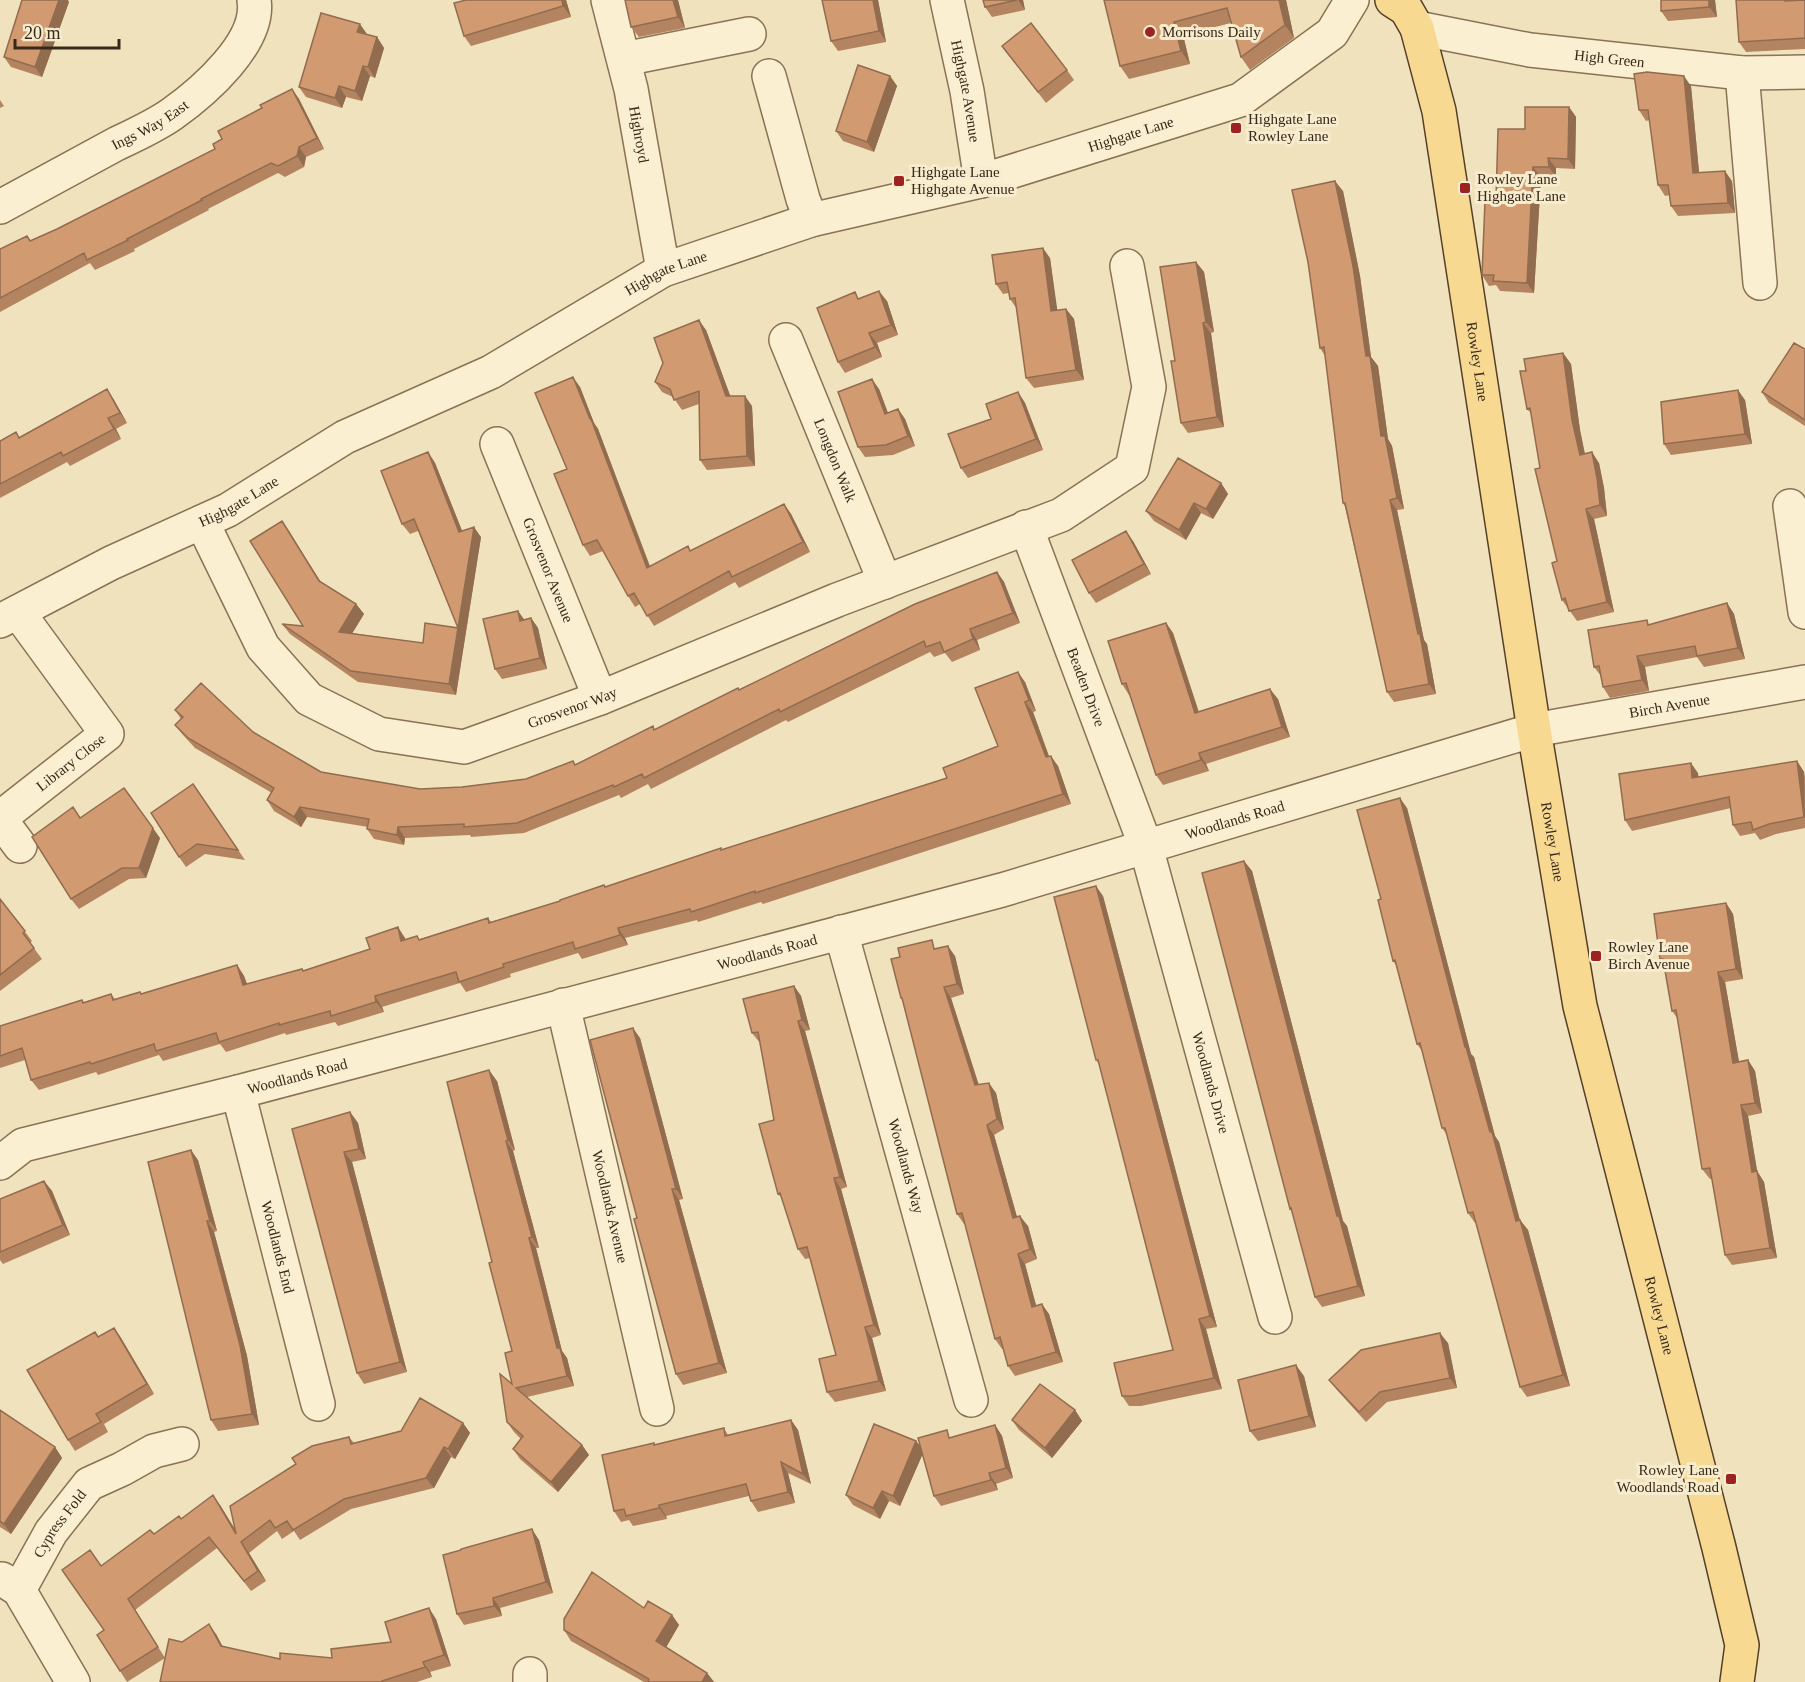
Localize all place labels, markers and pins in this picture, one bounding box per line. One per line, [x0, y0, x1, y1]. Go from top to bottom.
place label: Morrisons Daily [1162, 24, 1261, 40]
marker: Morrisons Daily [1143, 25, 1157, 39]
place label: Highgate Lane Rowley Lane [1248, 111, 1337, 144]
marker: Highgate Lane Rowley Lane [1229, 121, 1243, 135]
place label: Highgate Lane Highgate Avenue [911, 164, 1015, 197]
place label: Rowley Lane Highgate Lane [1477, 171, 1566, 204]
marker: Highgate Lane Highgate Avenue [892, 174, 906, 188]
marker: Rowley Lane Highgate Lane [1458, 181, 1472, 195]
place label: Rowley Lane Birch Avenue [1608, 939, 1690, 972]
marker: Rowley Lane Birch Avenue [1589, 949, 1603, 963]
place label: Rowley Lane Woodlands Road [1616, 1462, 1719, 1495]
marker: Rowley Lane Woodlands Road [1724, 1472, 1738, 1486]

